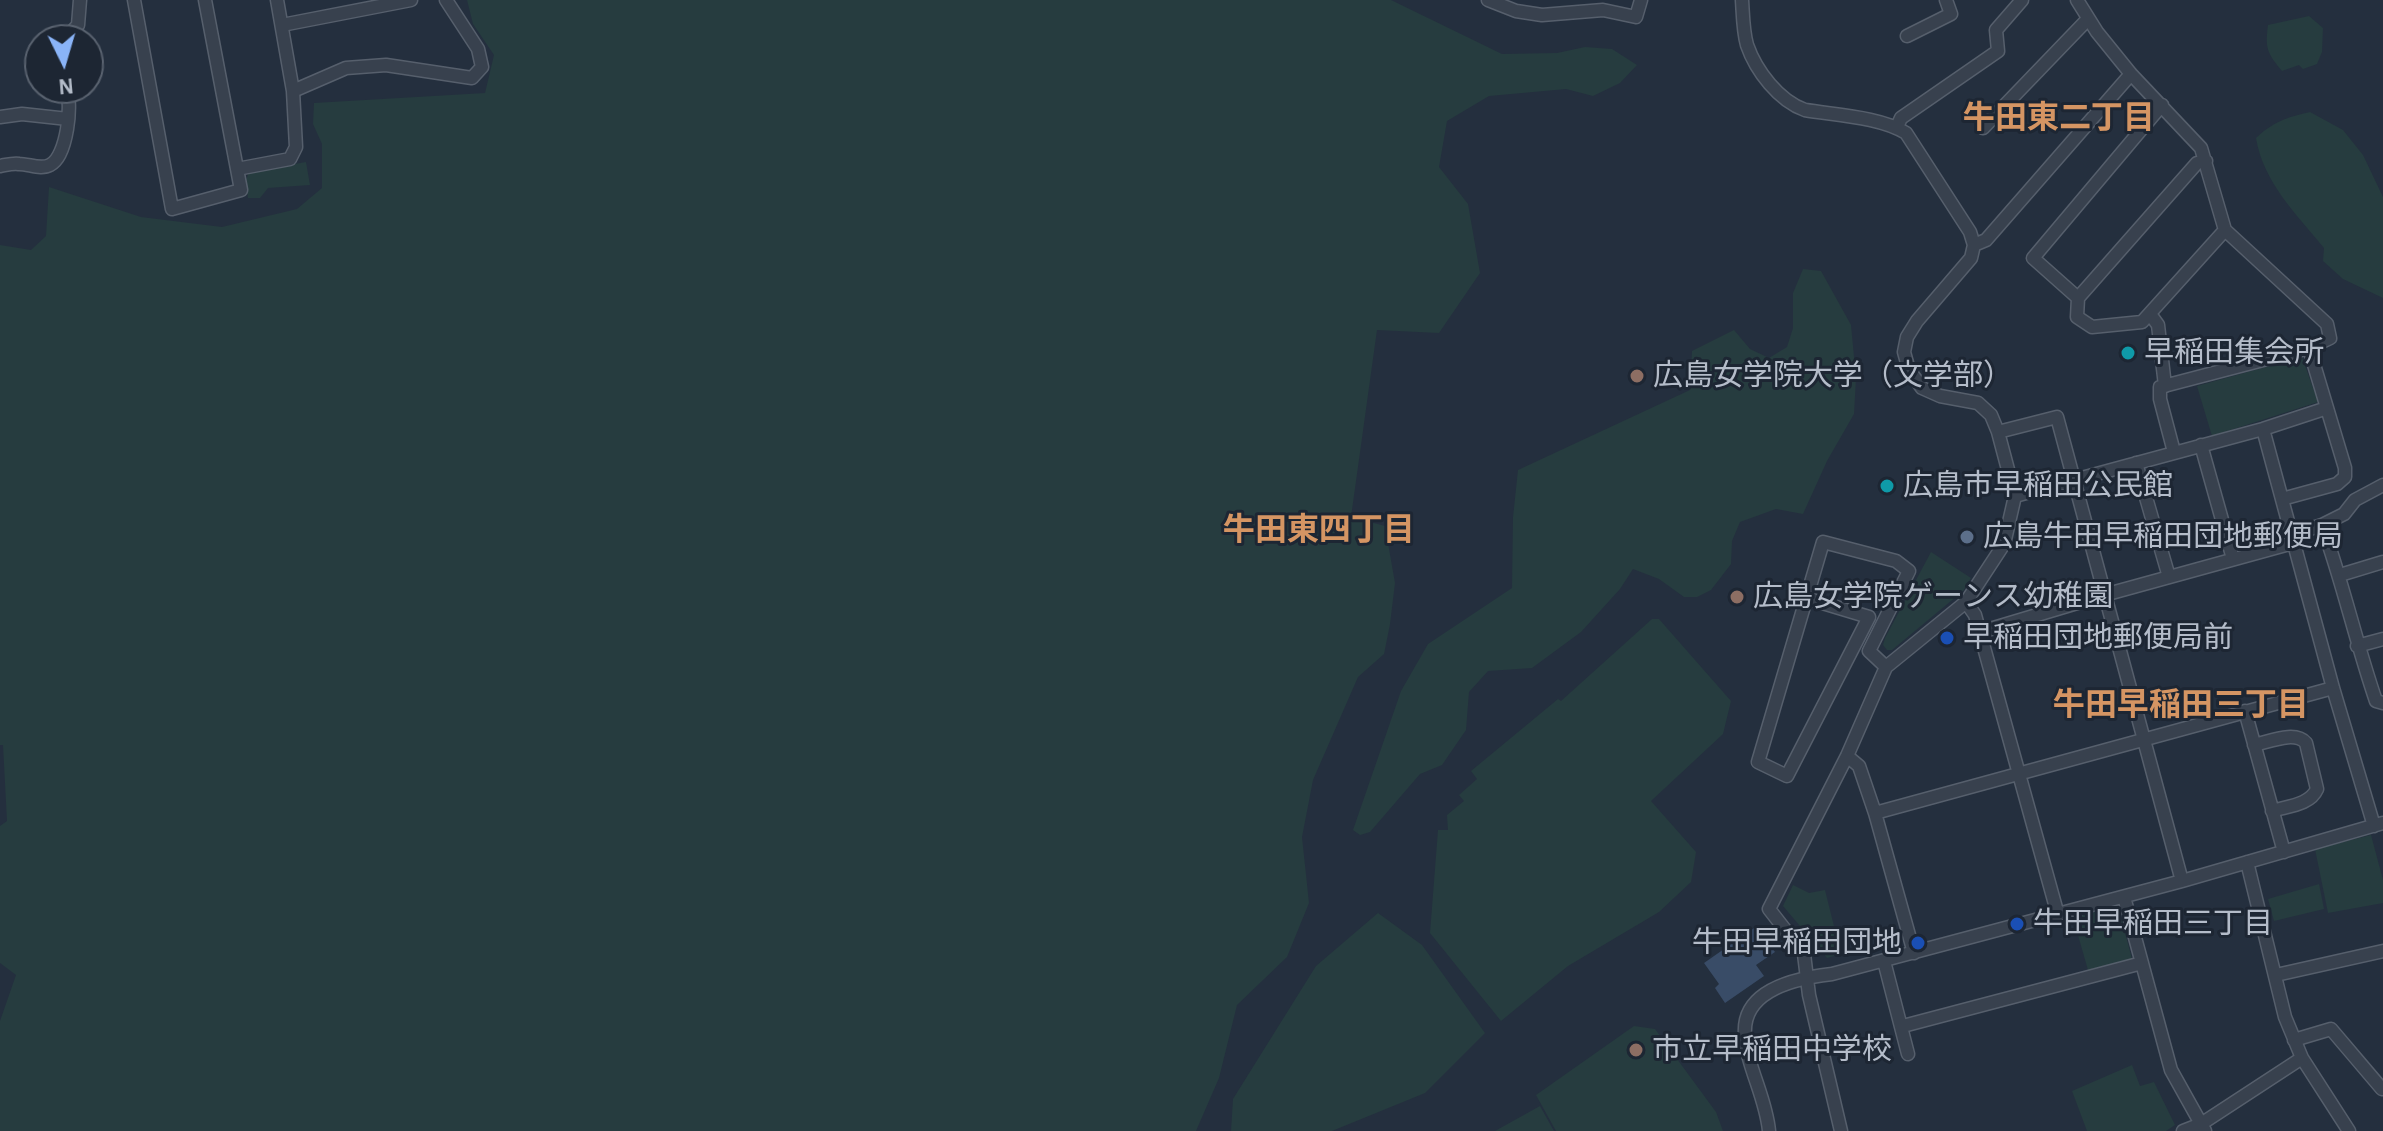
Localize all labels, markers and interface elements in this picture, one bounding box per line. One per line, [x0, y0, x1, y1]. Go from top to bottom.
north arrow [24, 24, 104, 104]
text: N [57, 74, 75, 98]
district label: 牛田東二丁目 [1963, 99, 2155, 137]
place label: 早稲田集会所 [2144, 335, 2324, 371]
marker: 早稲田集会所 [2119, 344, 2137, 362]
place label: 広島女学院大学（文学部） [1653, 358, 2013, 394]
marker: 広島女学院大学（文学部） [1628, 367, 1646, 385]
place label: 広島市早稲田公民館 [1903, 468, 2173, 504]
marker: 広島市早稲田公民館 [1878, 477, 1896, 495]
district label: 牛田東四丁目 [1223, 511, 1415, 549]
place label: 広島牛田早稲田団地郵便局 [1983, 519, 2343, 555]
marker: 広島牛田早稲田団地郵便局 [1958, 528, 1976, 546]
place label: 広島女学院ゲーンス幼稚園 [1753, 579, 2113, 615]
marker: 広島女学院ゲーンス幼稚園 [1728, 588, 1746, 606]
place label: 早稲田団地郵便局前 [1963, 620, 2233, 656]
marker: 早稲田団地郵便局前 [1938, 629, 1956, 647]
district label: 牛田早稲田三丁目 [2053, 686, 2309, 724]
place label: 牛田早稲田三丁目 [2033, 906, 2273, 942]
marker: 牛田早稲田三丁目 [2008, 915, 2026, 933]
place label: 牛田早稲田団地 [1692, 925, 1902, 961]
marker: 牛田早稲田団地 [1909, 934, 1927, 952]
place label: 市立早稲田中学校 [1652, 1032, 1892, 1068]
marker: 市立早稲田中学校 [1627, 1041, 1645, 1059]

